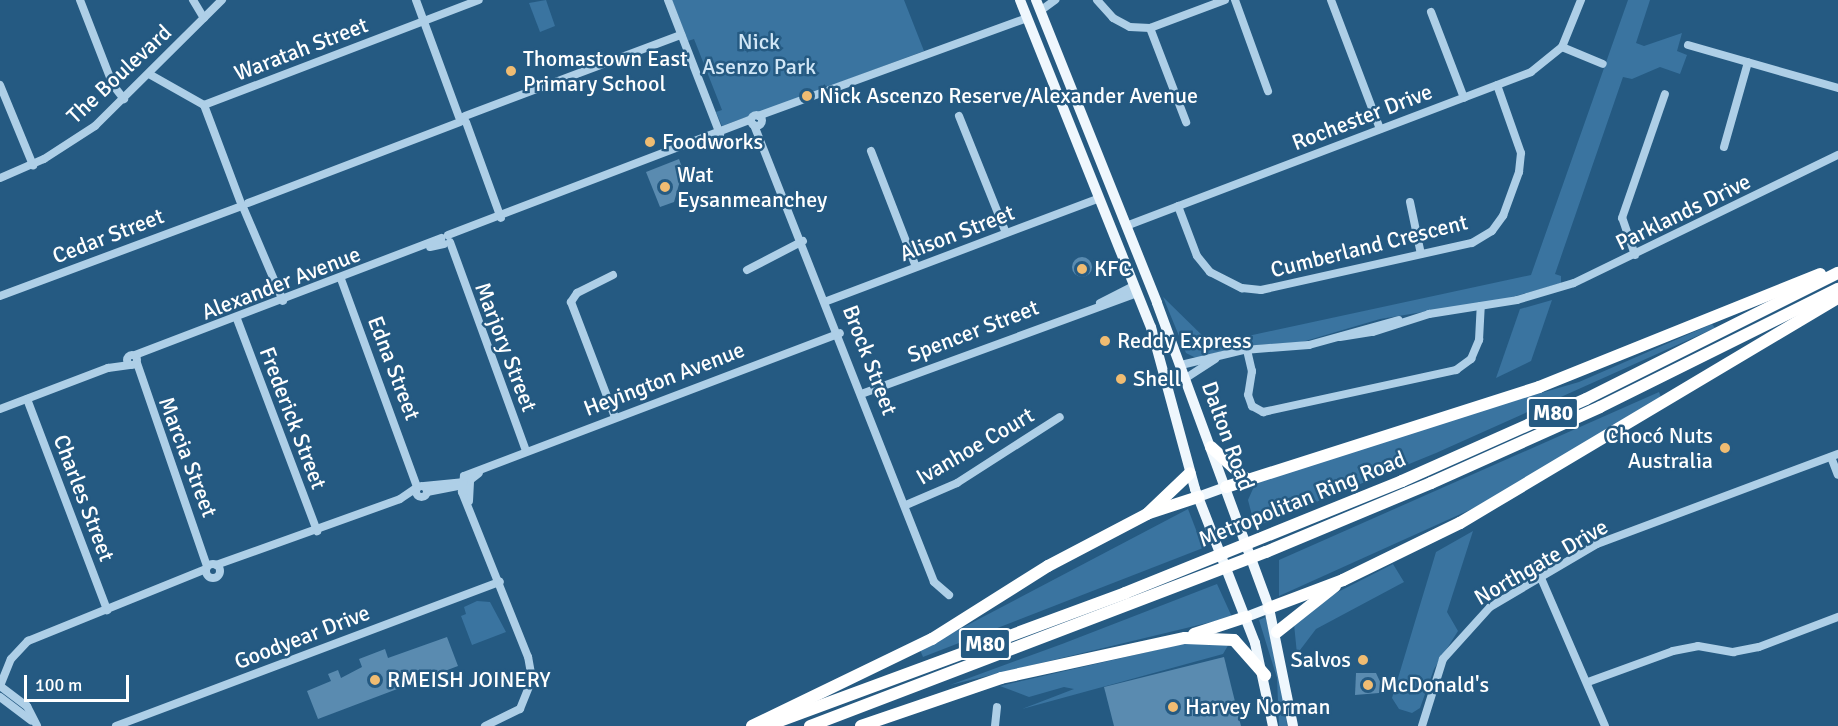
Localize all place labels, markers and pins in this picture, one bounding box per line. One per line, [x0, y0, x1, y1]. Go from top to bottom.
place label: Thomastown East Primary School [523, 45, 688, 96]
marker: Thomastown East Primary School [504, 64, 518, 78]
place label: Nick Ascenzo Reserve/Alexander Avenue [819, 83, 1198, 109]
marker: Nick Ascenzo Reserve/Alexander Avenue [800, 89, 814, 103]
place label: Foodworks [662, 129, 763, 155]
marker: Foodworks [643, 135, 657, 149]
place label: Wat Eysanmeanchey [677, 161, 827, 212]
marker: Wat Eysanmeanchey [658, 180, 672, 194]
place label: KFC [1094, 256, 1132, 282]
marker: KFC [1075, 262, 1089, 276]
place label: Reddy Express [1117, 328, 1252, 354]
marker: Reddy Express [1098, 334, 1112, 348]
place label: Shell [1133, 366, 1181, 392]
marker: Shell [1114, 372, 1128, 386]
place label: Chocó Nuts Australia [1605, 422, 1713, 474]
marker: Chocó Nuts Australia [1718, 441, 1732, 455]
place label: Salvos [1291, 647, 1351, 673]
marker: Salvos [1356, 653, 1370, 667]
place label: RMEISH JOINERY [387, 667, 551, 693]
place label: McDonald's [1380, 672, 1489, 698]
marker: RMEISH JOINERY [368, 673, 382, 687]
marker: McDonald's [1361, 678, 1375, 692]
place label: Harvey Norman [1185, 694, 1330, 720]
marker: Harvey Norman [1166, 700, 1180, 714]

